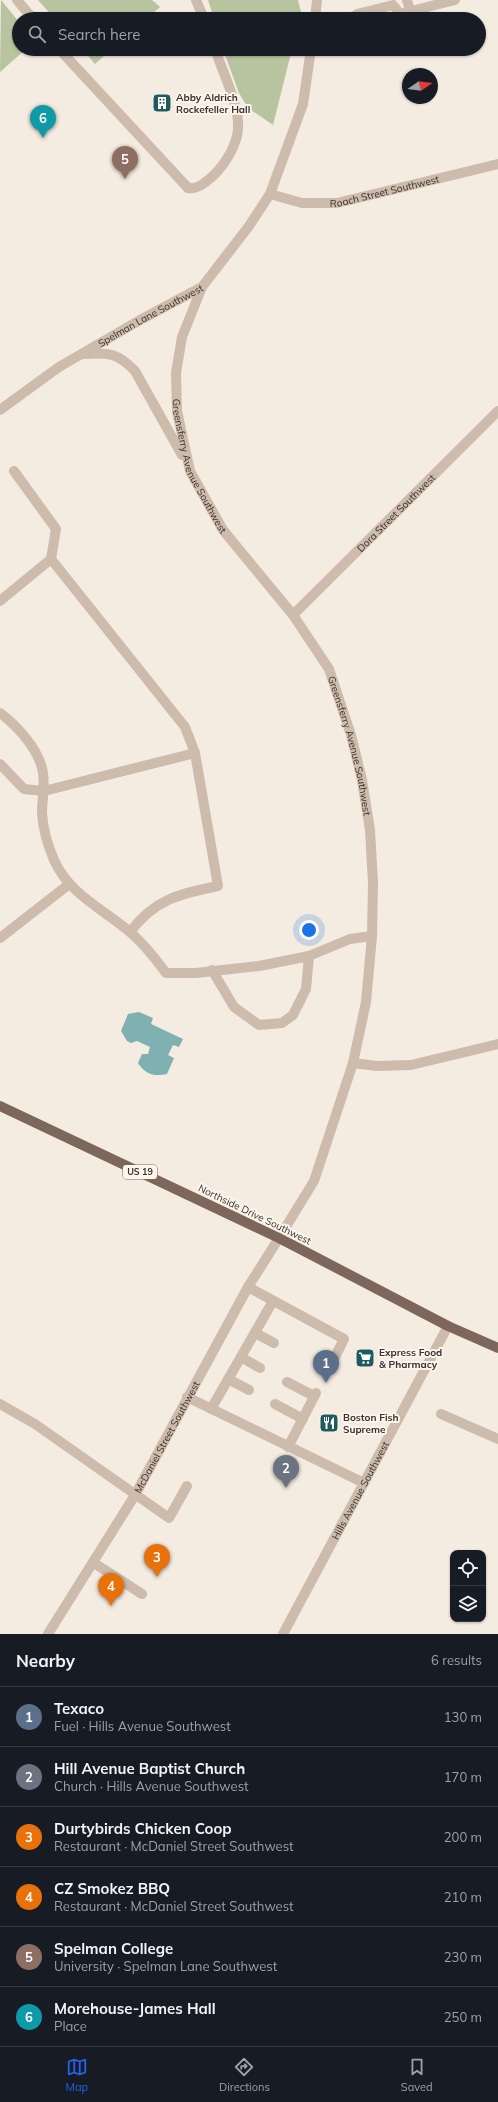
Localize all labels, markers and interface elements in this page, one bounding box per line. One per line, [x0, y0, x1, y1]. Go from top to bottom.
search box [12, 12, 486, 56]
icon: search [26, 23, 48, 45]
text: Search here [58, 25, 140, 44]
north arrow [402, 68, 438, 104]
place label: Abby Aldrich Rockefeller Hall [176, 91, 250, 116]
building icon: Abby Aldrich Rockefeller Hall [151, 92, 173, 114]
pin: 6 [30, 105, 56, 138]
pin: 5 [112, 146, 138, 179]
street label: Roach Street Southwest [330, 172, 441, 210]
street label: Spelman Lane Southwest [96, 281, 206, 350]
street label: Greensferry Avenue Southwest [170, 399, 230, 537]
street label: Dora Street Southwest [354, 471, 438, 555]
street label: Greensferry Avenue Southwest [325, 674, 374, 817]
your location [299, 920, 319, 940]
road number: US 19 [123, 1165, 157, 1179]
street label: Northside Drive Southwest [196, 1181, 314, 1248]
place label: Express Food & Pharmacy [379, 1346, 442, 1371]
supermarket icon: Express Food & Pharmacy [354, 1347, 376, 1369]
pin: 1 [313, 1350, 339, 1383]
street label: McDaniel Street Southwest [131, 1378, 203, 1496]
place label: Boston Fish Supreme [343, 1411, 399, 1436]
restaurant icon: Boston Fish Supreme [318, 1412, 340, 1434]
street label: Hills Avenue Southwest [329, 1439, 392, 1542]
pin: 2 [273, 1455, 299, 1488]
pin: 3 [144, 1544, 170, 1577]
map controls [450, 1550, 486, 1622]
button: locate [450, 1550, 486, 1586]
pin: 4 [98, 1573, 124, 1606]
button: layers [450, 1586, 486, 1622]
text: Nearby [16, 1650, 75, 1671]
text: 6 results [431, 1652, 482, 1668]
text: Texaco [54, 1699, 104, 1718]
text: 1 [25, 1709, 33, 1725]
text: 130 m [444, 1709, 482, 1725]
text: Fuel · Hills Avenue Southwest [54, 1718, 231, 1734]
text: Hill Avenue Baptist Church [54, 1759, 245, 1778]
text: 2 [25, 1769, 33, 1785]
text: 170 m [444, 1769, 482, 1785]
text: Church · Hills Avenue Southwest [54, 1778, 249, 1794]
text: Durtybirds Chicken Coop [54, 1819, 232, 1838]
text: 3 [25, 1829, 33, 1845]
text: 200 m [444, 1829, 482, 1845]
text: Restaurant · McDaniel Street Southwest [54, 1838, 294, 1854]
text: CZ Smokez BBQ [54, 1879, 170, 1898]
text: 4 [25, 1889, 33, 1905]
text: 210 m [444, 1889, 482, 1905]
text: Restaurant · McDaniel Street Southwest [54, 1898, 294, 1914]
text: Spelman College [54, 1939, 173, 1958]
text: 5 [25, 1949, 33, 1965]
text: 230 m [444, 1949, 482, 1965]
text: University · Spelman Lane Southwest [54, 1958, 277, 1974]
text: Morehouse-James Hall [54, 1999, 216, 2018]
text: 6 [25, 2009, 33, 2025]
text: 250 m [444, 2009, 482, 2025]
text: Place [54, 2018, 87, 2034]
tab: Map [65, 2056, 88, 2094]
tab: Directions [219, 2056, 270, 2094]
tab: Saved [401, 2056, 433, 2094]

